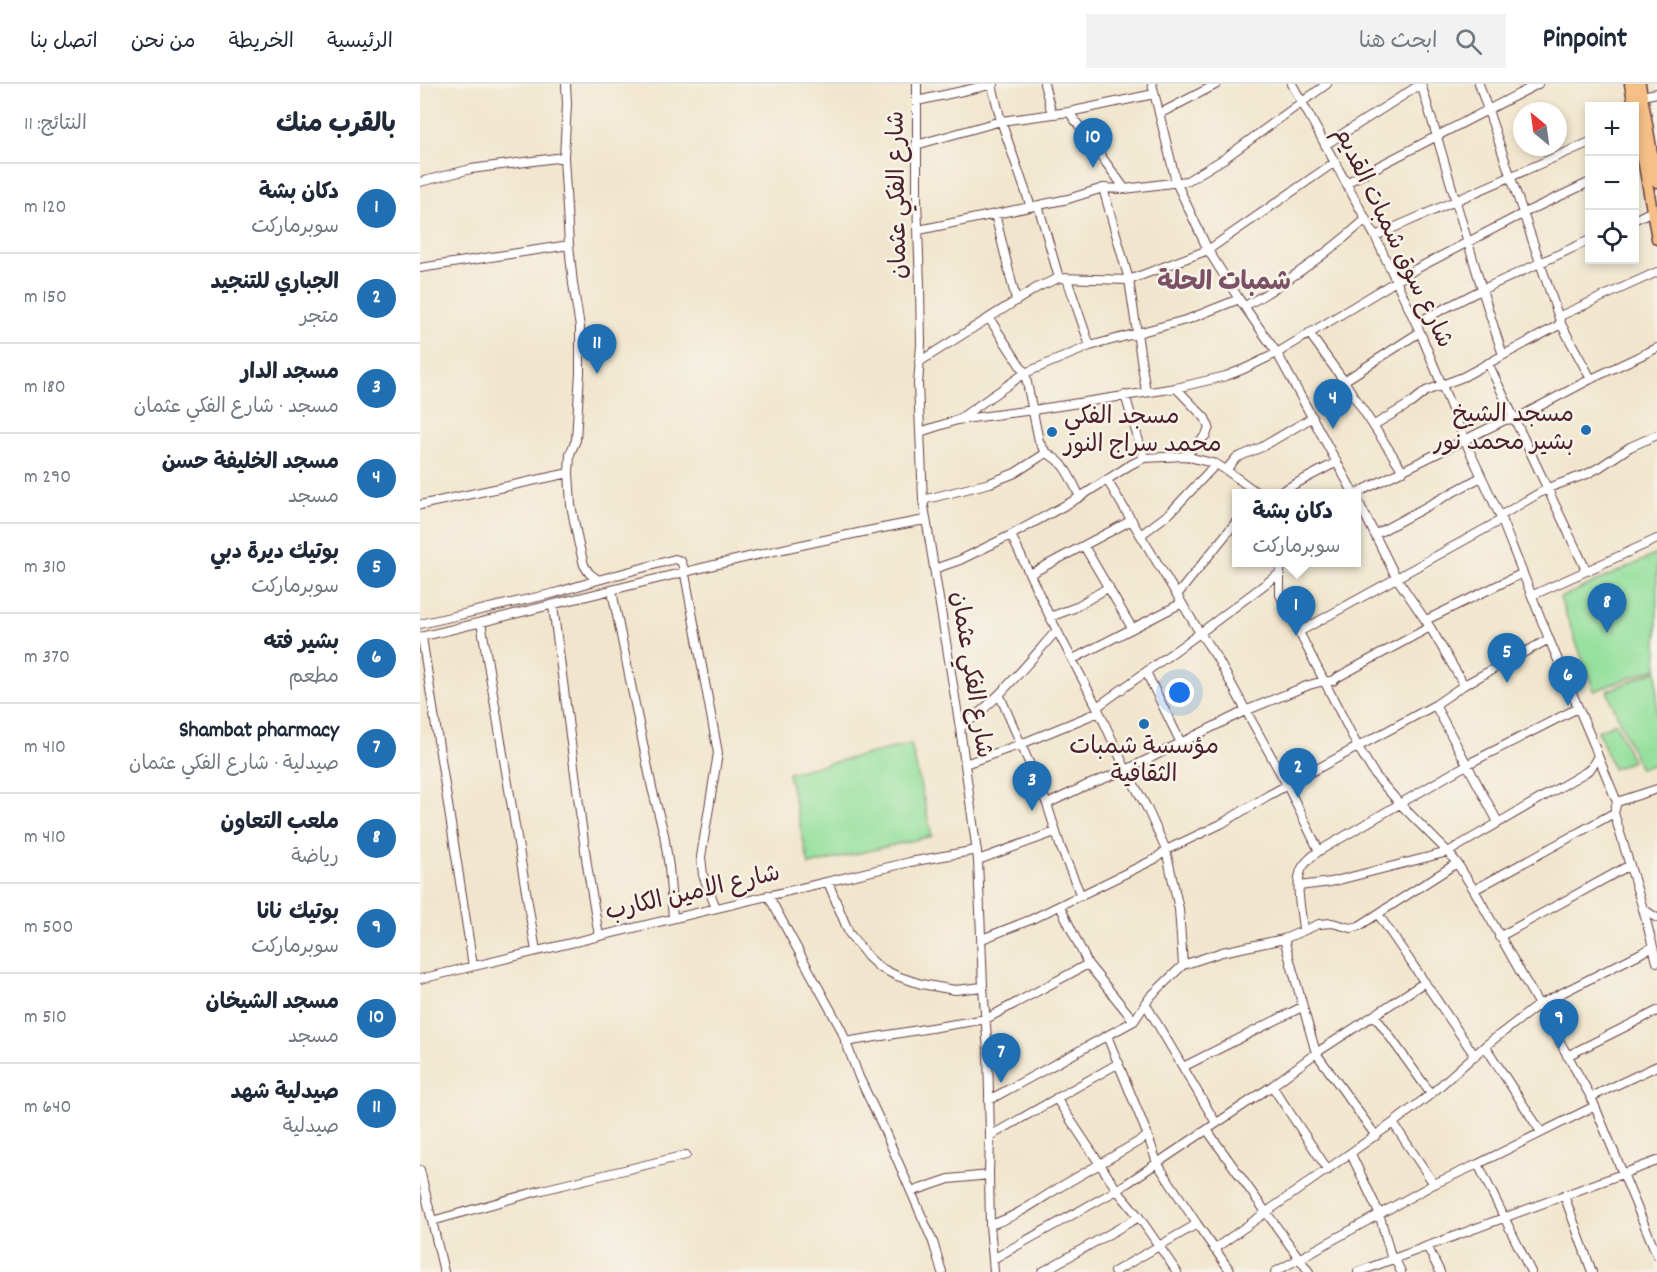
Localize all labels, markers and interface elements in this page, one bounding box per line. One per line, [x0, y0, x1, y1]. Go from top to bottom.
search box [1086, 14, 1506, 68]
text: Pinpoint [1542, 21, 1627, 61]
icon: search [1452, 25, 1485, 58]
text: ابحث هنا [1359, 27, 1437, 58]
text: اتصل بنا [30, 28, 98, 58]
text: من نحن [131, 28, 195, 58]
text: الخريطة [228, 28, 294, 58]
text: الرئيسية [327, 28, 393, 58]
north arrow [1513, 102, 1567, 156]
map controls [1585, 102, 1639, 264]
button: + [1585, 102, 1639, 156]
text: بالقرب منك [276, 107, 396, 144]
street label: شارع الفكي عثمان [881, 110, 918, 280]
text: النتائج: 11 [24, 111, 87, 139]
pin: 10 [1074, 118, 1112, 168]
street label: شارع سوق شمبات القديم [1324, 122, 1460, 354]
button: − [1585, 156, 1639, 210]
text: دكان بشة [259, 178, 339, 209]
text: 120 m [24, 194, 66, 222]
text: 1 [374, 194, 379, 222]
button: locate [1585, 210, 1639, 264]
text: سوبرماركت [251, 214, 339, 242]
district label: شمبات الحلة [1157, 265, 1291, 302]
text: الجباري للتنجيد [211, 268, 339, 299]
text: 150 m [24, 284, 67, 312]
text: 2 [372, 284, 381, 312]
text: متجر [300, 304, 339, 332]
pin: 11 [578, 324, 616, 374]
text: مسجد الدار [241, 358, 339, 389]
text: 180 m [24, 374, 66, 402]
text: 3 [372, 374, 381, 402]
pin: 4 [1314, 380, 1352, 429]
text: مسجد · شارع الفكي عثمان [134, 394, 339, 422]
place label: مسجد الشيخ بشير محمد نور [1432, 399, 1574, 461]
place label: مسجد الفكي محمد سراج النور [1062, 401, 1222, 463]
marker: مسجد الشيخ بشير محمد نور [1579, 423, 1593, 437]
marker: مسجد الفكي محمد سراج النور [1045, 425, 1059, 439]
text: مسجد الخليفة حسن [162, 448, 339, 479]
text: 290 m [24, 464, 71, 492]
text: 4 [372, 464, 381, 492]
text: مسجد [288, 484, 339, 512]
popup [1232, 489, 1361, 567]
text: دكان بشة [1253, 498, 1333, 529]
text: سوبرماركت [1253, 534, 1340, 562]
text: بوتيك ديرة دبي [210, 538, 339, 569]
text: 310 m [24, 554, 67, 582]
text: 5 [372, 554, 381, 582]
text: سوبرماركت [251, 574, 339, 602]
pin: 8 [1588, 584, 1626, 633]
pin: 1 [1276, 586, 1316, 636]
street label: شارع الفكي عثمان [939, 589, 1000, 761]
text: بشير فته [264, 628, 339, 659]
pin: 5 [1488, 634, 1526, 683]
text: 370 m [24, 644, 70, 672]
text: 6 [372, 644, 381, 672]
pin: 6 [1548, 656, 1588, 706]
text: مطعم [288, 664, 339, 692]
your location [1165, 678, 1194, 707]
text: Shambat pharmacy [179, 716, 339, 747]
marker: مؤسسة شمبات الثقافية [1137, 717, 1151, 731]
place label: مؤسسة شمبات الثقافية [1069, 731, 1219, 793]
text: 410 m [24, 734, 66, 762]
text: 7 [373, 734, 380, 762]
pin: 2 [1278, 748, 1318, 798]
text: صيدلية · شارع الفكي عثمان [129, 751, 339, 779]
pin: 3 [1012, 762, 1052, 811]
text: ملعب التعاون [220, 808, 339, 839]
text: 410 m [24, 824, 66, 852]
text: 8 [372, 824, 381, 852]
text: رياضة [291, 844, 339, 872]
street label: شارع الامين الكارب [602, 857, 784, 931]
text: بوتيك نانا [257, 898, 339, 929]
text: 500 m [24, 914, 73, 942]
text: 9 [372, 914, 381, 942]
text: سوبرماركت [251, 934, 339, 962]
text: مسجد الشيخان [206, 988, 339, 1019]
pin: 9 [1540, 1000, 1578, 1049]
text: 510 m [24, 1004, 67, 1032]
text: 10 [369, 1004, 384, 1032]
text: مسجد [288, 1024, 339, 1052]
pin: 7 [982, 1034, 1020, 1083]
text: صيدلية شهد [231, 1078, 339, 1109]
text: 640 m [24, 1094, 71, 1122]
text: 11 [372, 1094, 381, 1122]
text: صيدلية [283, 1114, 339, 1142]

